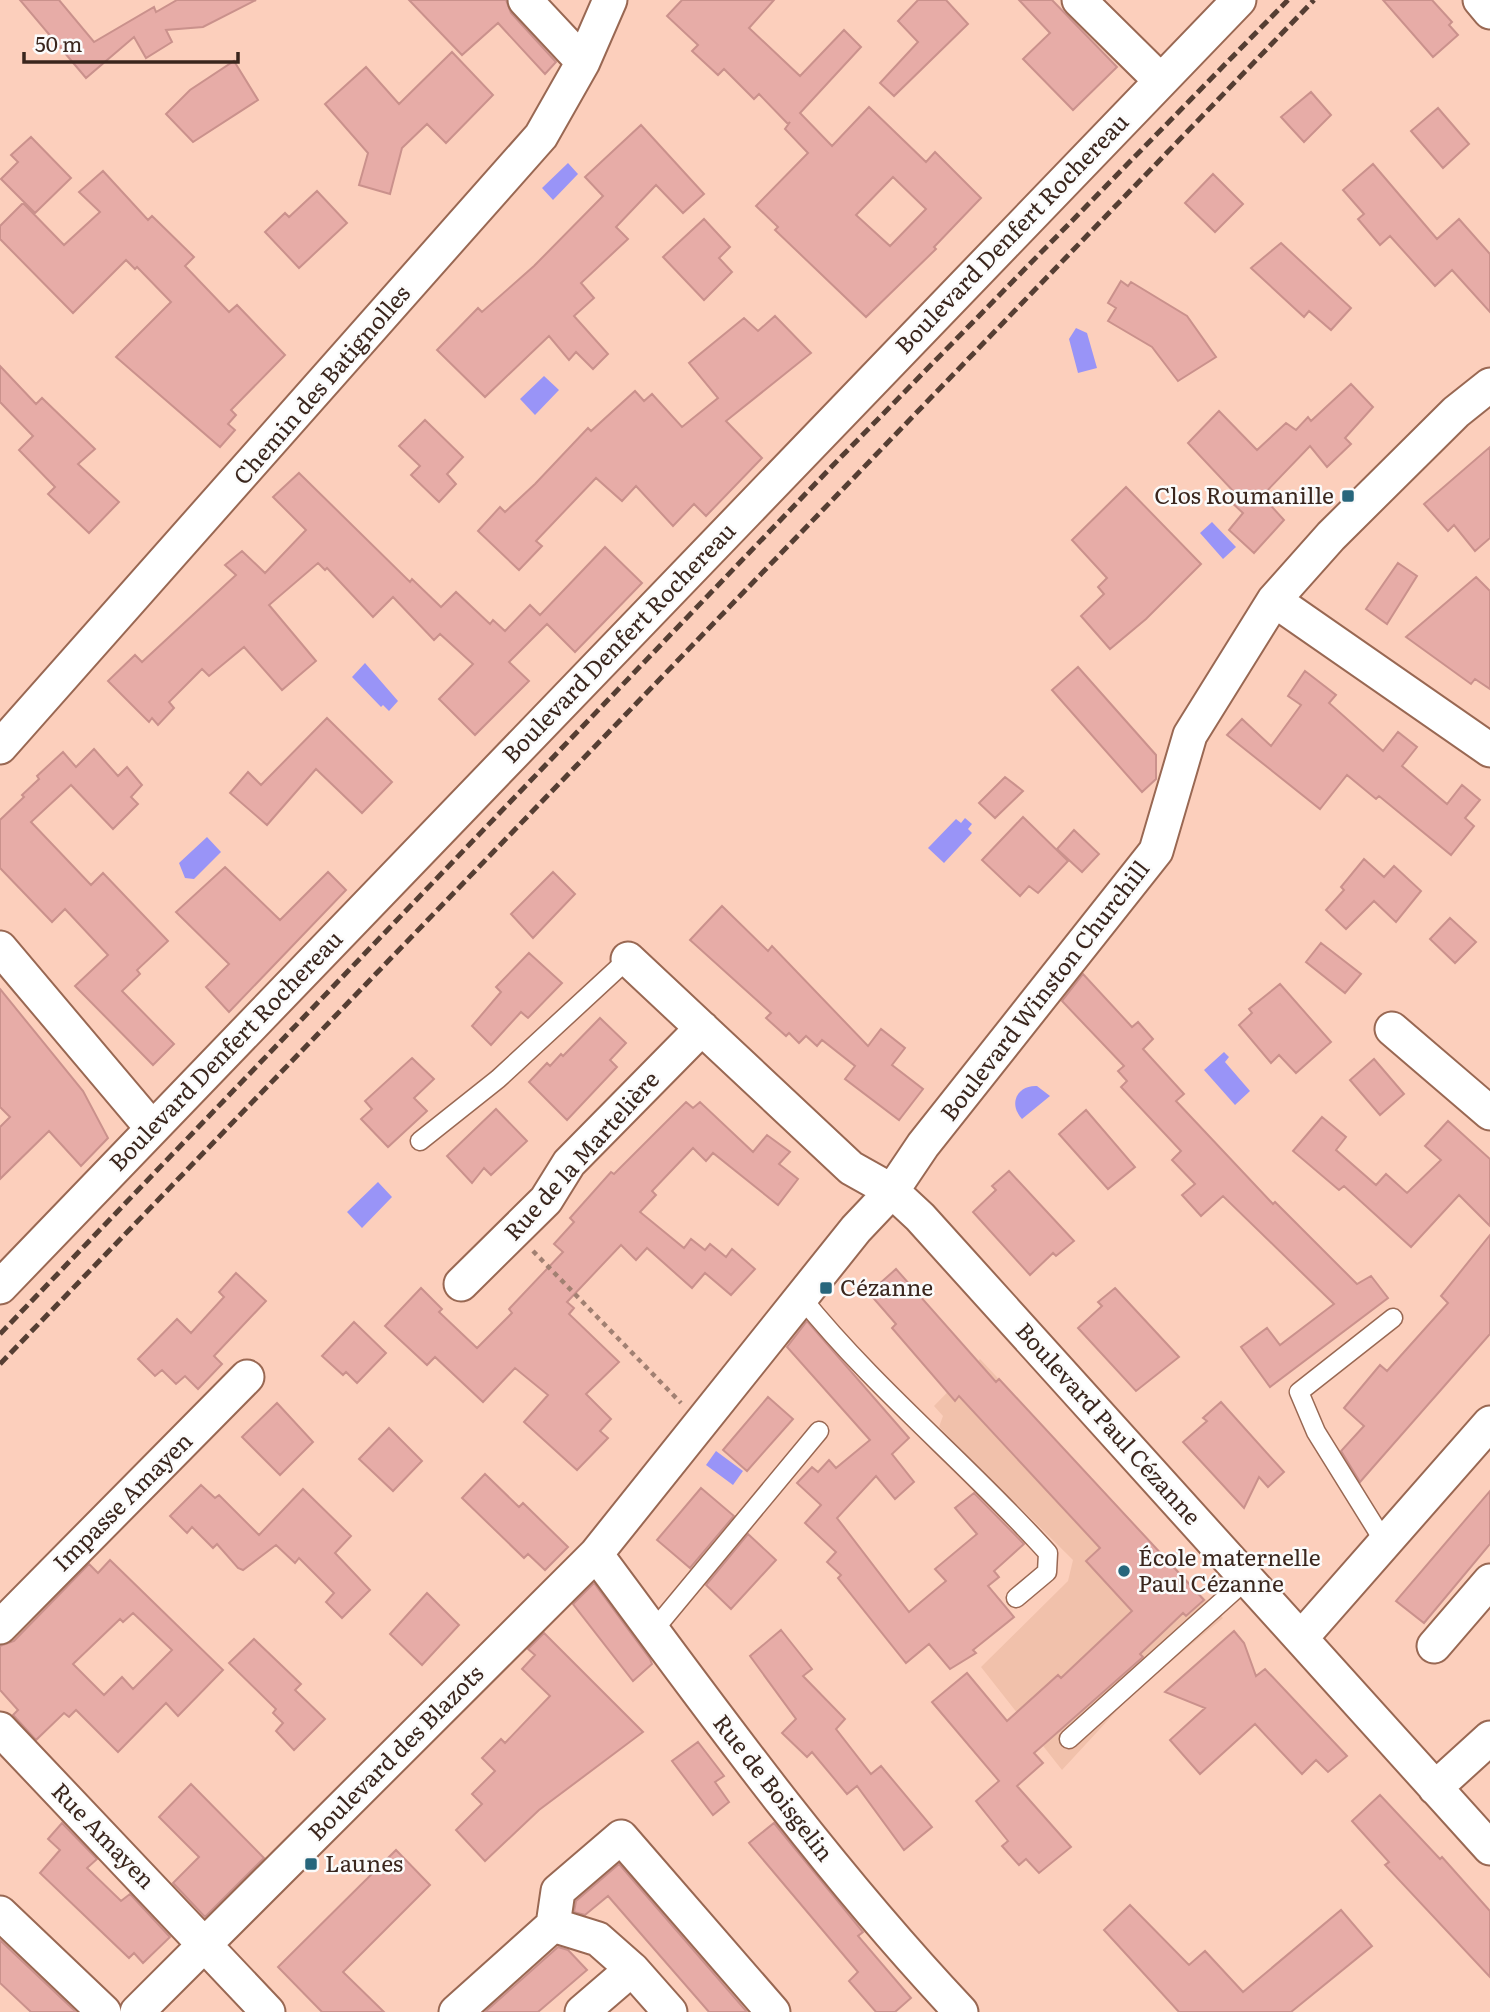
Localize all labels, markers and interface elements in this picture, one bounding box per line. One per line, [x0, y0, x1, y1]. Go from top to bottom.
scale bar [24, 21, 238, 65]
text: 50 m [35, 27, 82, 58]
street label: Boulevard Denfert Rochereau [886, 105, 1135, 361]
street label: Chemin des Batignolles [224, 276, 417, 491]
place label: Clos Roumanille [1154, 477, 1334, 511]
marker: Clos Roumanille [1340, 488, 1356, 504]
street label: Boulevard Denfert Rochereau [493, 514, 742, 770]
street label: Boulevard Winston Churchill [931, 852, 1156, 1127]
street label: Boulevard Denfert Rochereau [100, 922, 349, 1178]
street label: Rue de la Martelière [495, 1062, 666, 1247]
place label: Cézanne [840, 1269, 933, 1303]
marker: Cézanne [818, 1280, 834, 1296]
street label: Boulevard Paul Cézanne [1009, 1314, 1210, 1532]
street label: Impasse Amayen [44, 1423, 199, 1578]
place label: École maternelle Paul Cézanne [1138, 1539, 1321, 1599]
marker: École maternelle Paul Cézanne [1116, 1563, 1132, 1579]
street label: Boulevard des Blazots [299, 1656, 490, 1847]
street label: Rue de Boisgelin [706, 1706, 843, 1868]
street label: Rue Amayen [45, 1774, 164, 1895]
place label: Launes [325, 1845, 403, 1879]
marker: Launes [303, 1856, 319, 1872]

